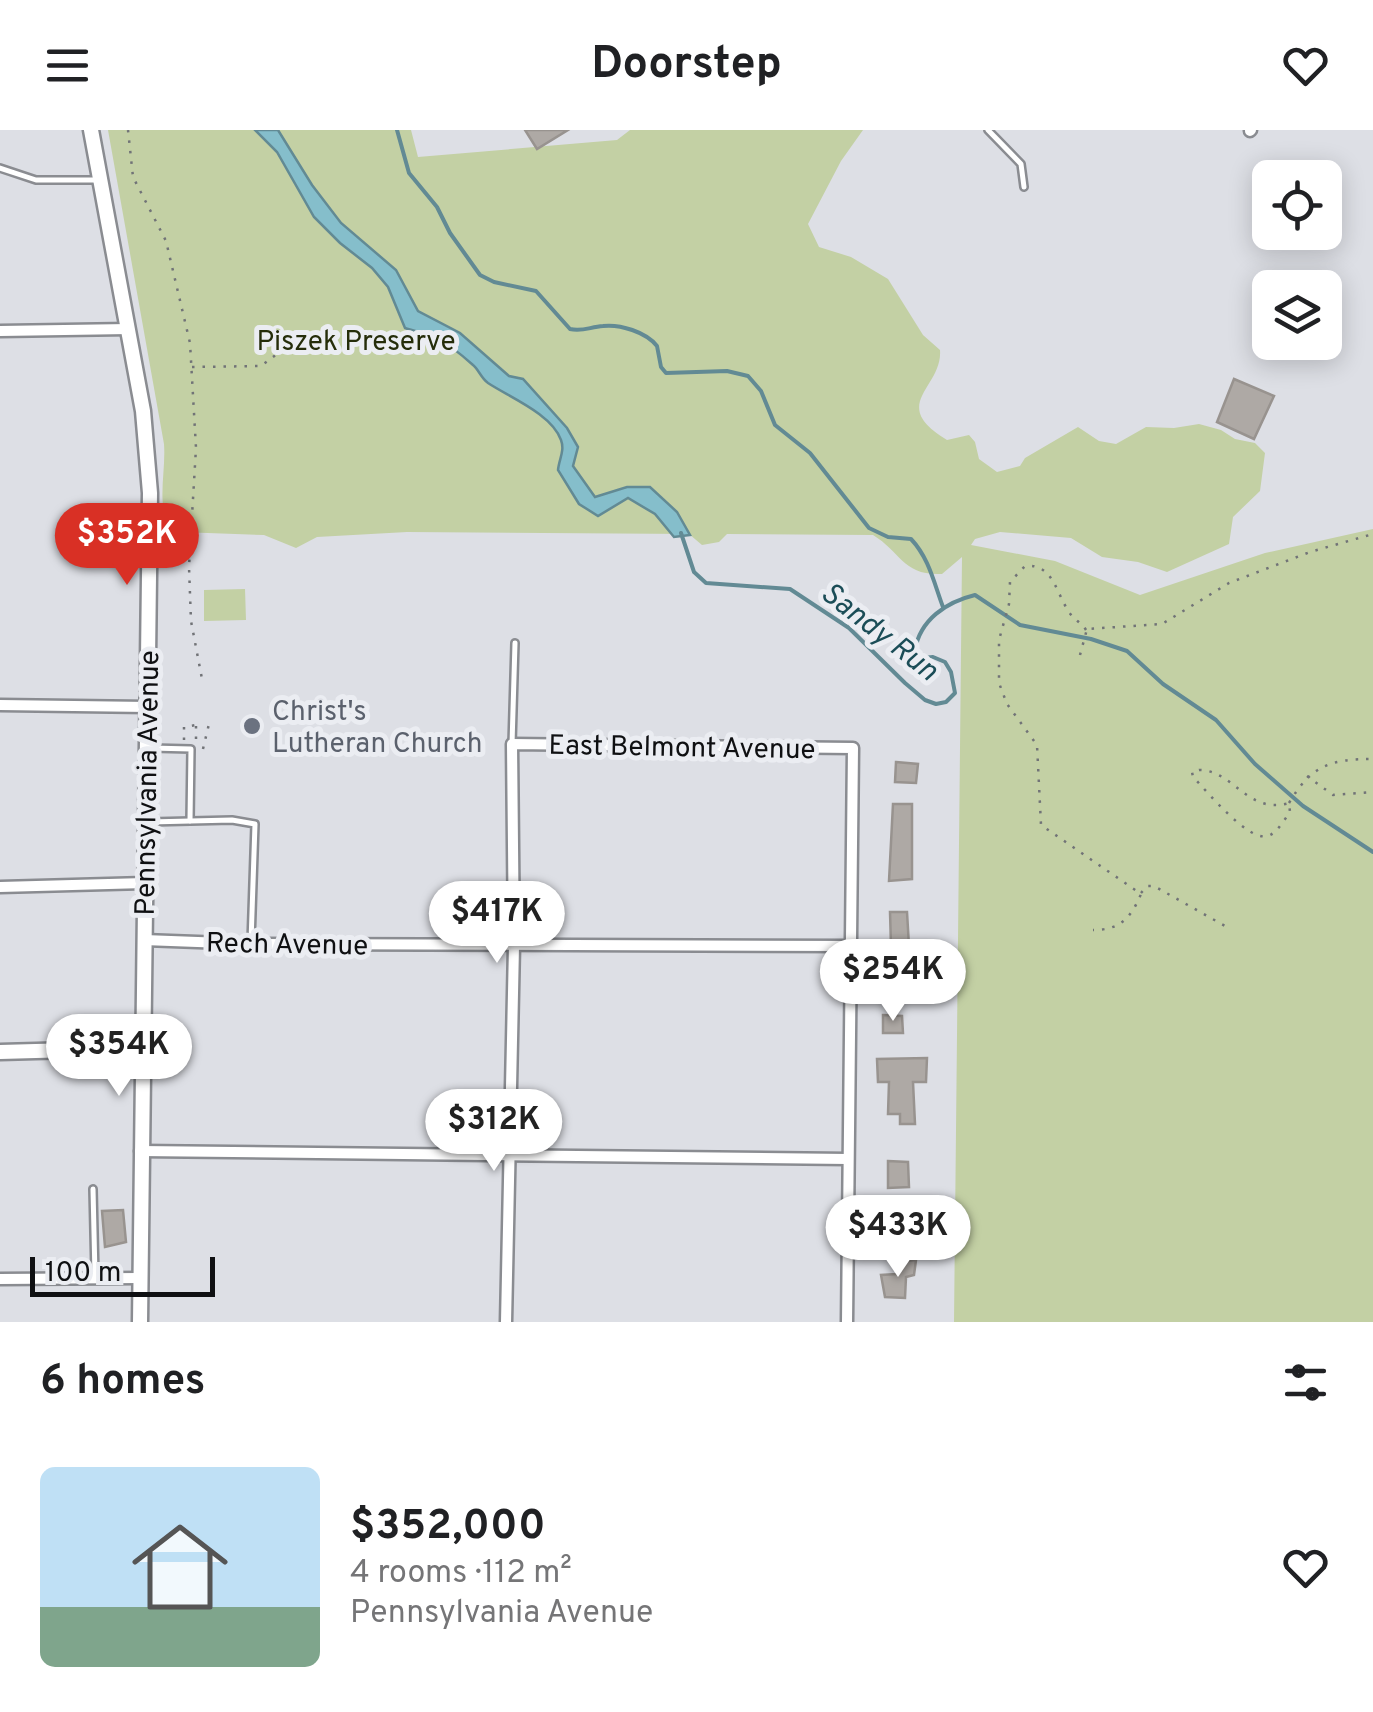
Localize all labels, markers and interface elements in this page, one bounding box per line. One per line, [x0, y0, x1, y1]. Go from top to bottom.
text: Doorstep [591, 37, 782, 94]
icon: menu [40, 38, 95, 93]
icon: heart [1278, 38, 1333, 93]
map controls [1252, 160, 1342, 360]
button: locate [1252, 160, 1342, 250]
button: layers [1252, 270, 1342, 360]
park label: Piszek Preserve [256, 325, 456, 361]
pin: $352K [57, 503, 197, 588]
text: $352K [77, 515, 177, 555]
water label: Sandy Run [812, 576, 945, 690]
street label: Pennsylvania Avenue [129, 650, 169, 916]
place label: Christ's Lutheran Church [272, 695, 483, 763]
marker: Christ's Lutheran Church [241, 715, 263, 737]
street label: East Belmont Avenue [548, 729, 816, 769]
pin: $417K [427, 881, 567, 966]
text: $417K [451, 893, 543, 933]
street label: Rech Avenue [205, 927, 368, 965]
pin: $254K [823, 939, 963, 1024]
text: $254K [842, 951, 944, 991]
pin: $354K [49, 1014, 189, 1099]
text: $354K [68, 1026, 170, 1066]
pin: $312K [424, 1089, 564, 1174]
text: $312K [447, 1101, 541, 1141]
pin: $433K [828, 1195, 968, 1280]
text: $433K [848, 1207, 948, 1247]
scale bar [30, 1252, 215, 1296]
text: 100 m [45, 1256, 121, 1292]
icon: filters [1278, 1355, 1333, 1410]
text: 6 homes [40, 1356, 205, 1409]
text: $352,000 [350, 1501, 546, 1554]
icon: home [120, 1507, 240, 1627]
icon: heart [1278, 1540, 1333, 1595]
text: 4 rooms · 112 m² [350, 1554, 572, 1594]
text: Pennsylvania Avenue [350, 1594, 653, 1634]

